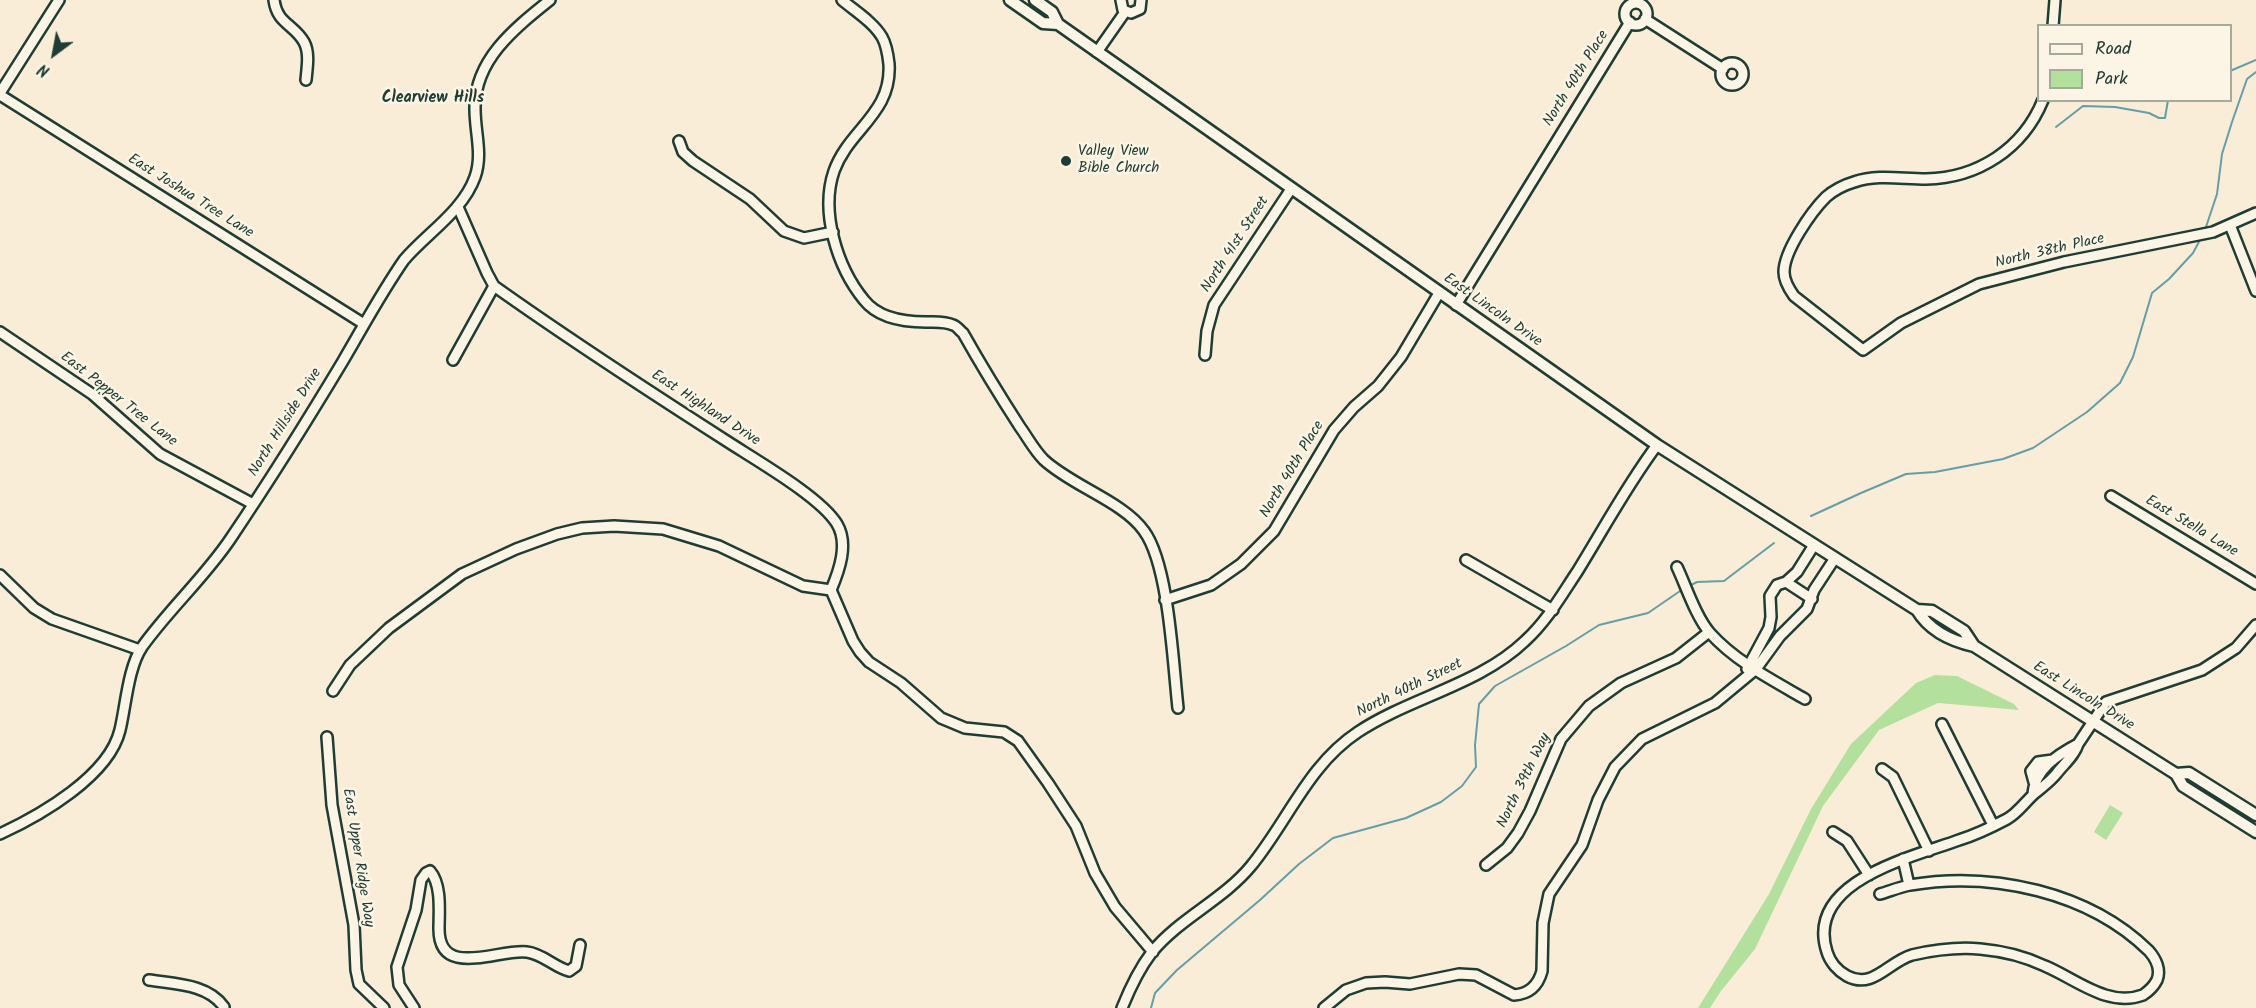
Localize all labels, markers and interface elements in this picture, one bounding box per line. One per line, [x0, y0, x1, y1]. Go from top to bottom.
north arrow [24, 24, 84, 84]
legend [2037, 24, 2232, 102]
street label: North 40th Place [1540, 28, 1614, 130]
text: Road [2095, 35, 2131, 64]
text: N [33, 56, 55, 83]
text: Park [2095, 65, 2128, 94]
district label: Clearview Hills [382, 89, 484, 109]
place label: Valley View Bible Church [1078, 143, 1159, 178]
street label: East Joshua Tree Lane [124, 151, 256, 243]
marker: Valley View Bible Church [1059, 154, 1073, 168]
street label: North 41st Street [1198, 194, 1274, 296]
street label: North 38th Place [1994, 231, 2106, 273]
street label: East Lincoln Drive [1439, 270, 1545, 352]
street label: East Pepper Tree Lane [56, 349, 180, 451]
street label: North Hillside Drive [245, 366, 327, 480]
street label: East Highland Drive [647, 367, 763, 451]
street label: North 40th Place [1257, 418, 1329, 522]
street label: East Stella Lane [2141, 492, 2241, 562]
street label: North 40th Street [1354, 656, 1466, 722]
street label: East Lincoln Drive [2029, 659, 2137, 735]
street label: North 39th Way [1494, 731, 1556, 831]
street label: East Upper Ridge Way [337, 787, 377, 929]

